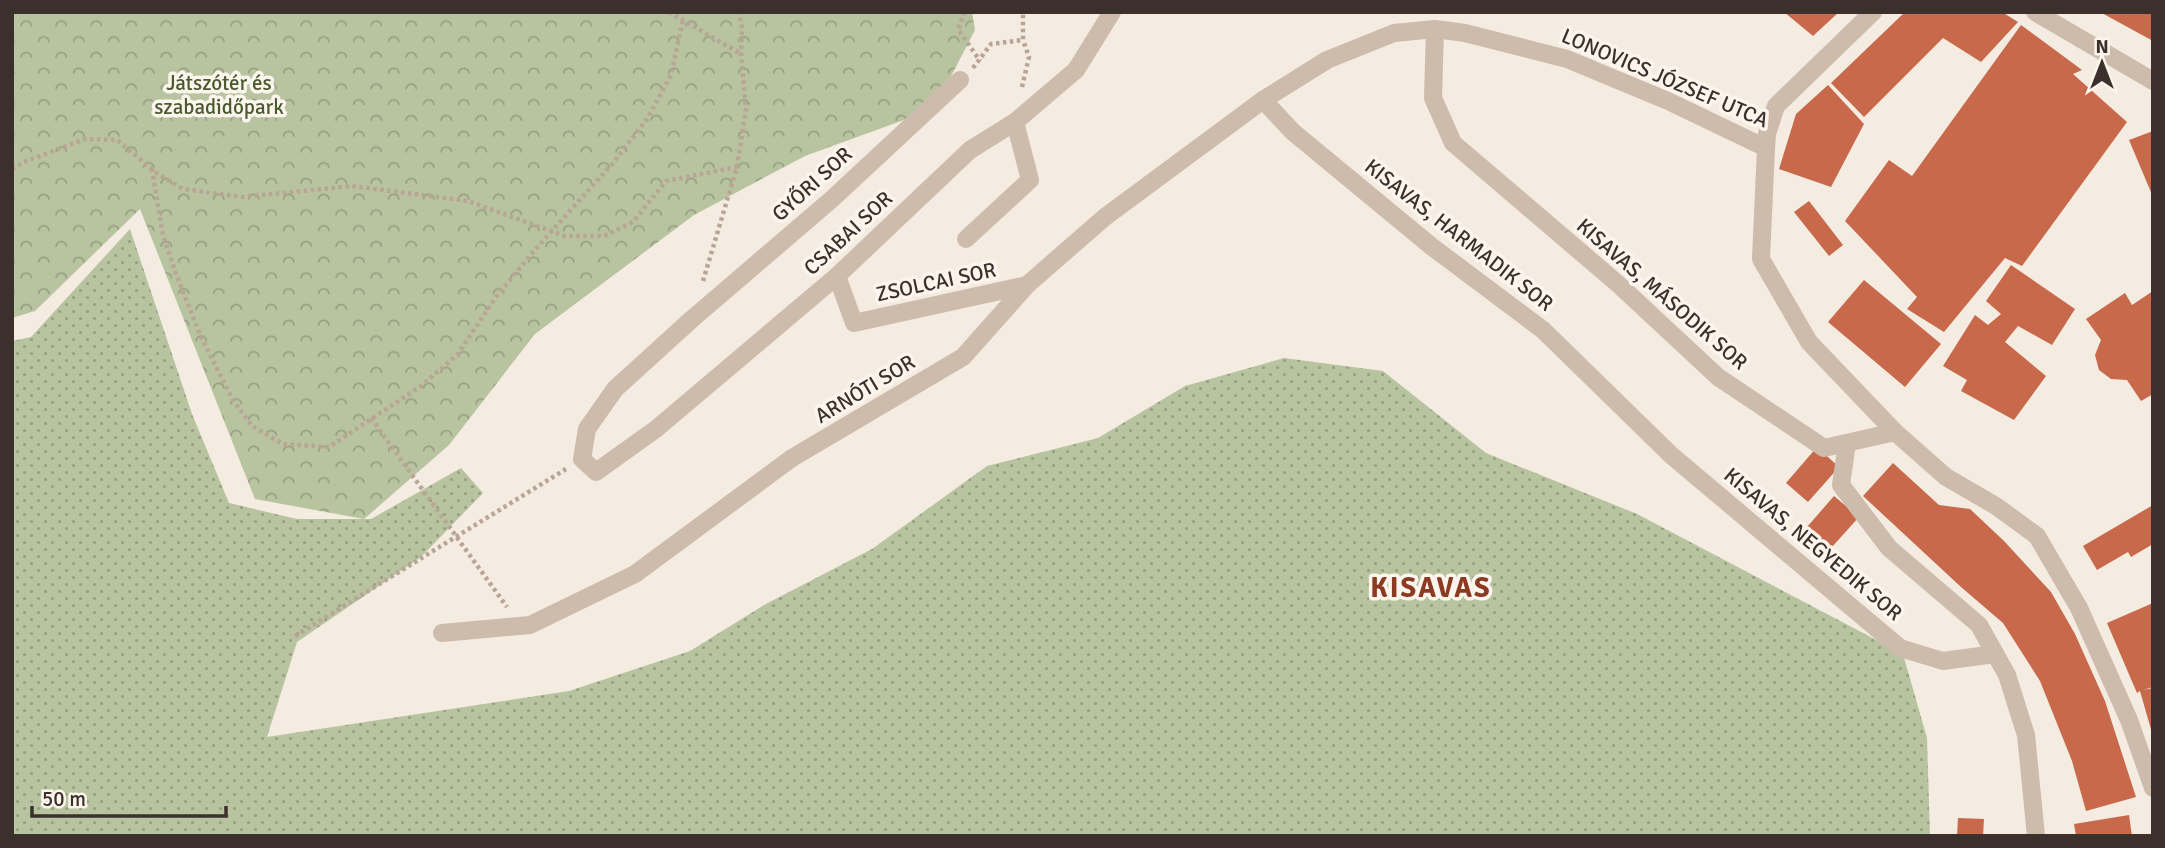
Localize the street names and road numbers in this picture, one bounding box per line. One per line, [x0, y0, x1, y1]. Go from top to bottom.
street label: LONOVICS JÓZSEF UTCA [1558, 23, 1772, 133]
street label: GYŐRI SOR [767, 141, 857, 227]
street label: KISAVAS, HARMADIK SOR [1359, 153, 1559, 317]
street label: CSABAI SOR [798, 185, 898, 281]
street label: KISAVAS, MÁSODIK SOR [1571, 213, 1753, 375]
street label: ZSOLCAI SOR [874, 257, 998, 307]
street label: ARNÓTI SOR [810, 349, 920, 429]
street label: KISAVAS, NEGYEDIK SOR [1719, 462, 1907, 626]

